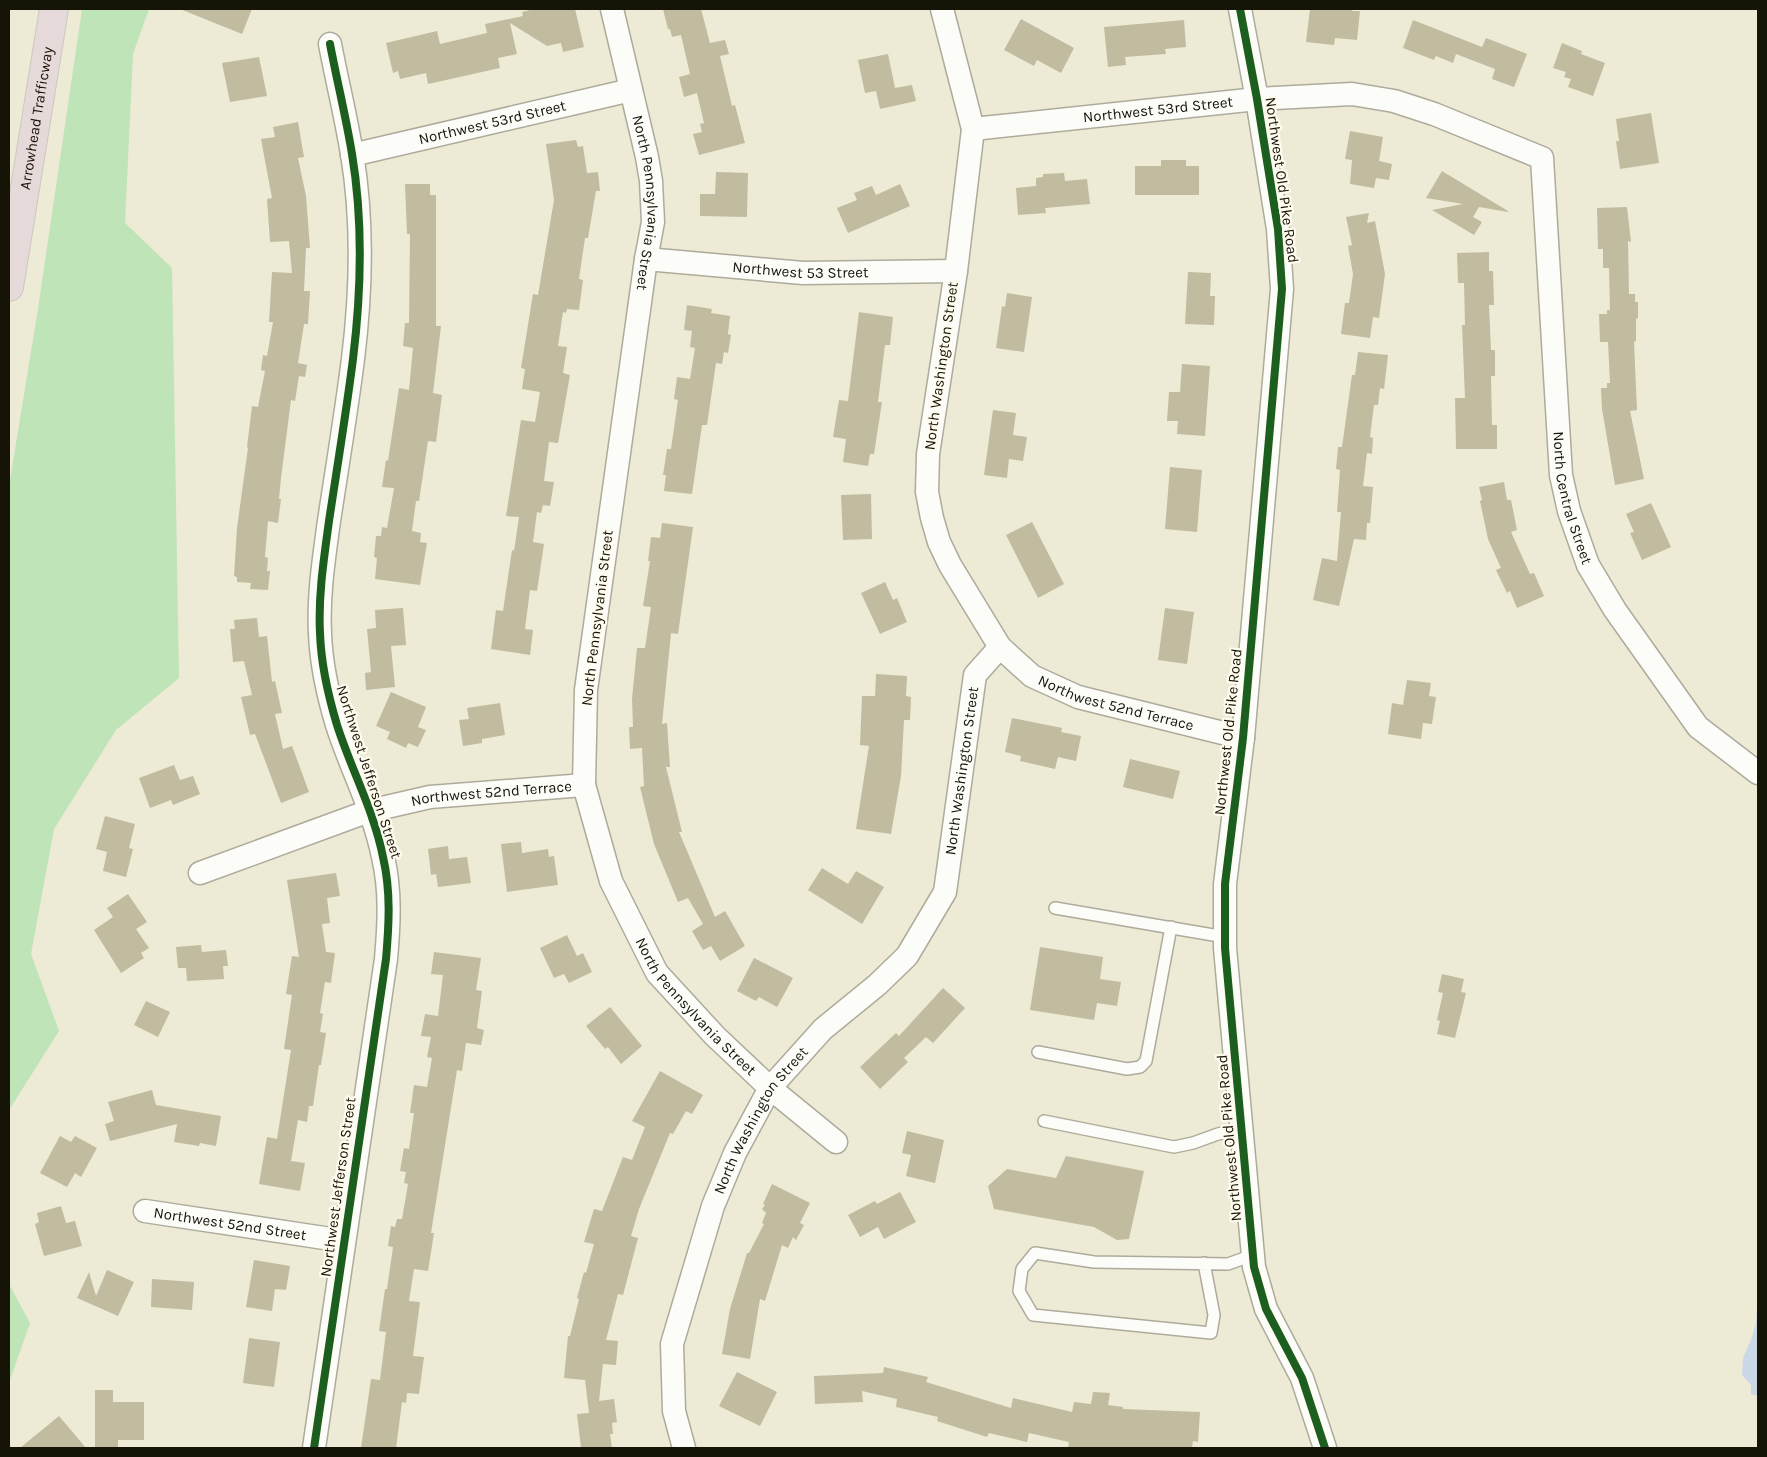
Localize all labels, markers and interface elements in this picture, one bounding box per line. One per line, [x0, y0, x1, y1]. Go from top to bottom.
street label: Arrowhead Trafficway [16, 45, 57, 191]
street label: Northwest 53rd Street [1082, 93, 1234, 126]
street label: Northwest 53rd Street [417, 96, 568, 148]
street label: Northwest Old Pike Road [1261, 96, 1303, 264]
street label: North Pennsylvania Street [628, 113, 662, 292]
street label: Northwest 53 Street [732, 258, 869, 282]
street label: North Washington Street [920, 280, 962, 451]
street label: North Central Street [1549, 431, 1596, 567]
street label: North Pennsylvania Street [577, 529, 617, 707]
street label: Northwest Old Pike Road [1210, 648, 1246, 816]
street label: Northwest 52nd Terrace [1035, 671, 1196, 734]
street label: Northwest Jefferson Street [332, 683, 406, 861]
street label: North Washington Street [941, 685, 982, 856]
street label: Northwest 52nd Terrace [409, 777, 572, 810]
street label: North Pennsylvania Street [632, 934, 760, 1079]
street label: North Washington Street [710, 1043, 812, 1197]
street label: Northwest Old Pike Road [1213, 1054, 1245, 1222]
street label: Northwest Jefferson Street [316, 1096, 360, 1278]
street label: Northwest 52nd Street [152, 1203, 308, 1244]

